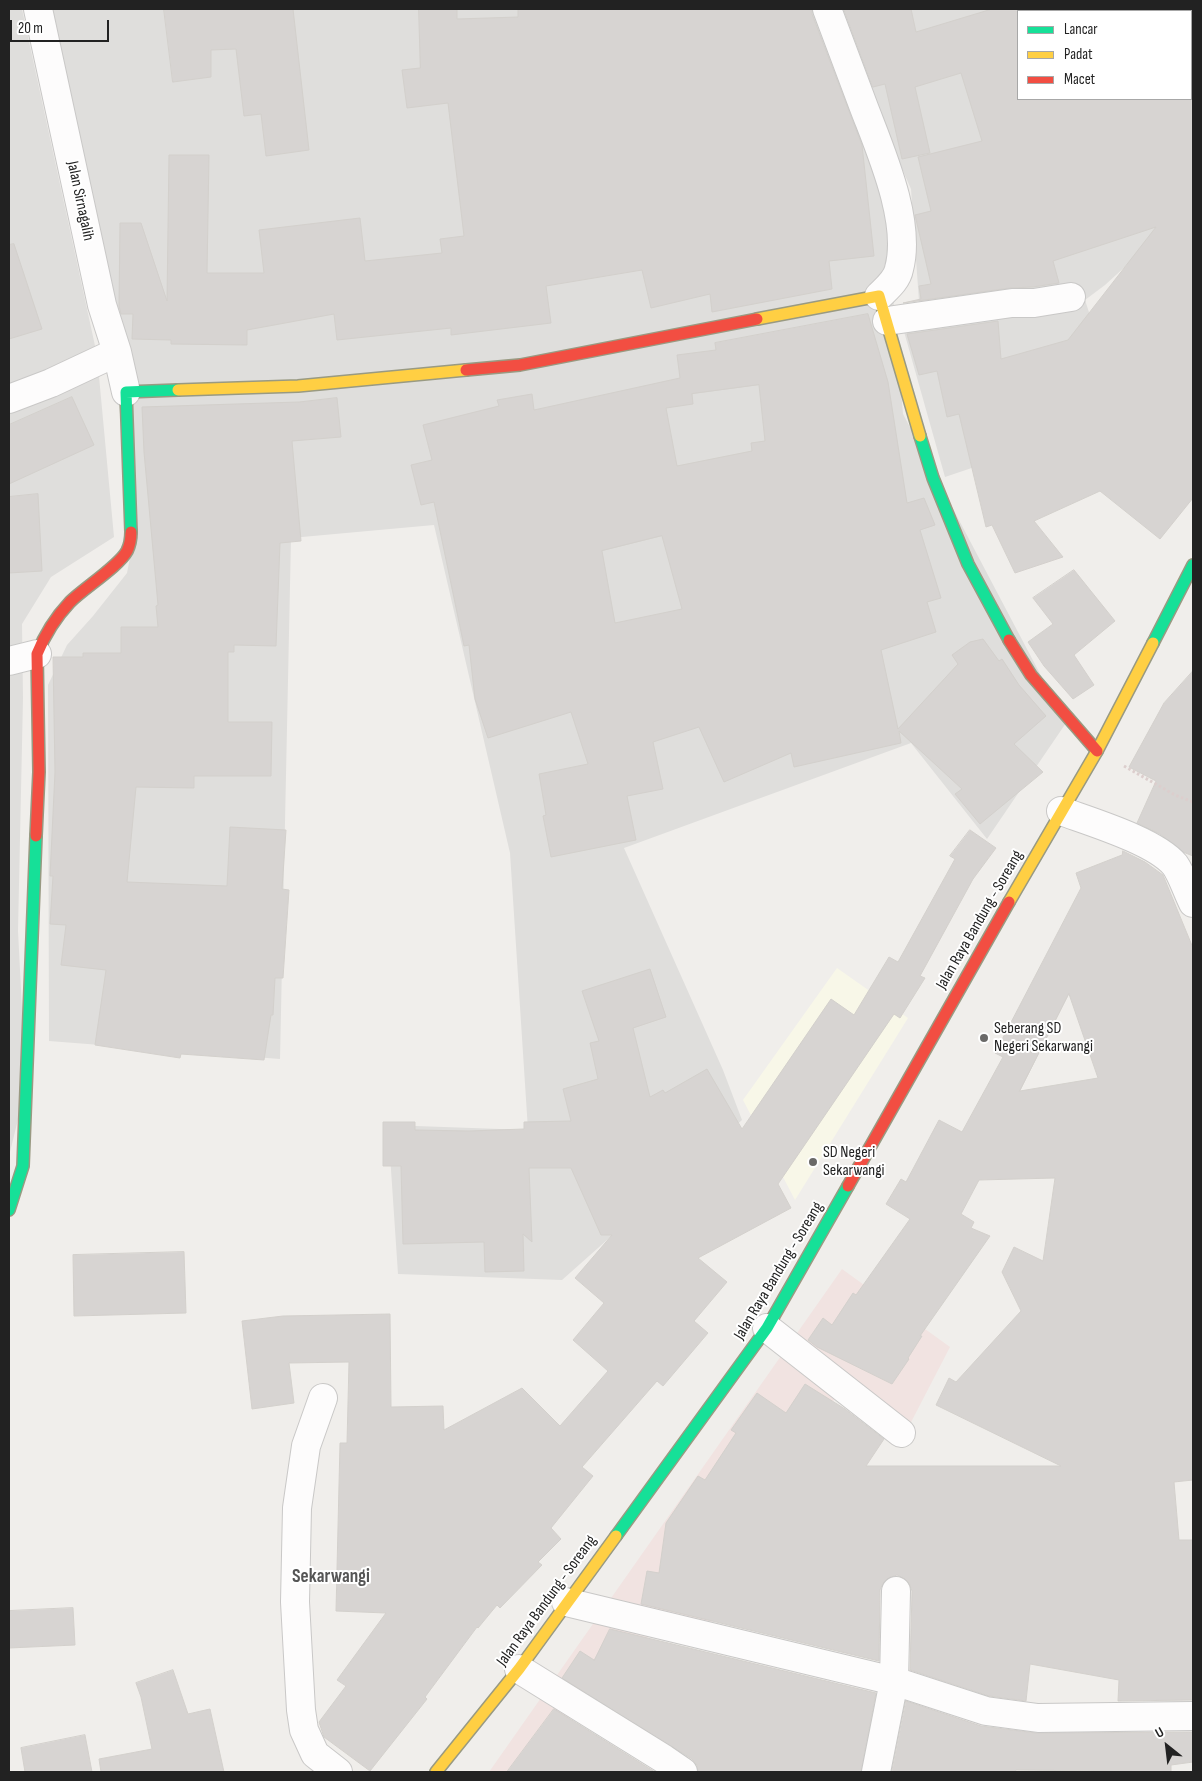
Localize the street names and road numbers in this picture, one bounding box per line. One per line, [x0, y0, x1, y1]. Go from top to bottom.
street label: Jalan Sirnagalih [62, 159, 98, 243]
street label: Jalan Raya Bandung - Soreang [932, 847, 1028, 993]
street label: Jalan Raya Bandung - Soreang [730, 1199, 828, 1343]
street label: Jalan Raya Bandung - Soreang [493, 1532, 601, 1670]

